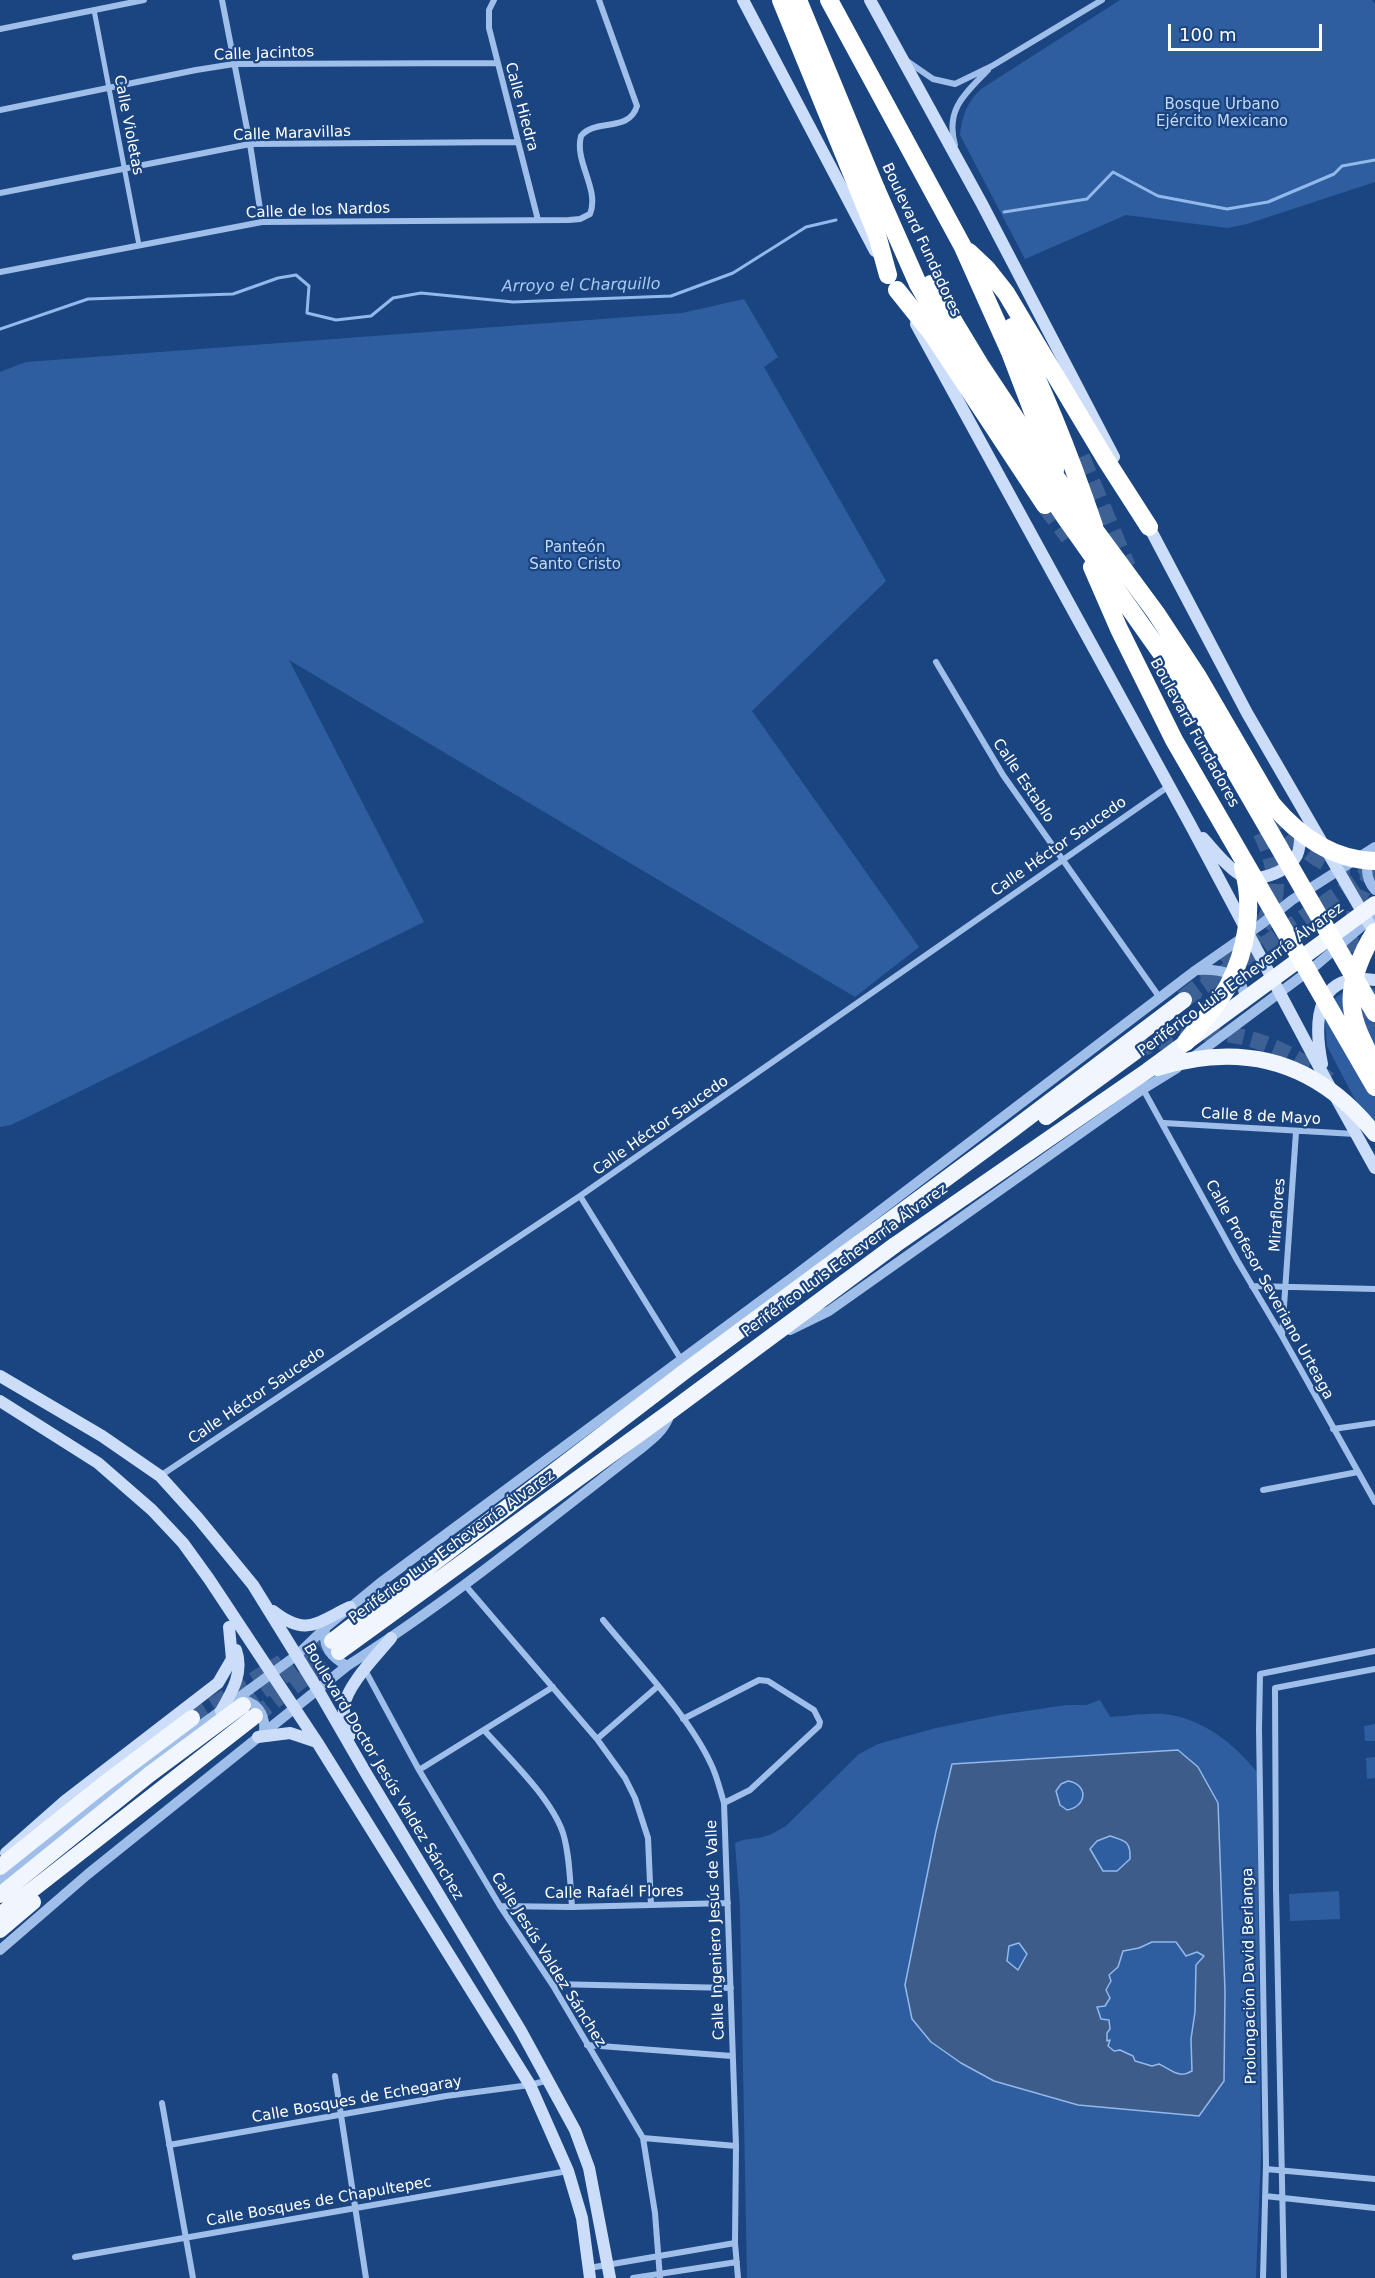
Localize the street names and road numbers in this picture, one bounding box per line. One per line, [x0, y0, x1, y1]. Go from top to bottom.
street label: Calle Jacintos [214, 43, 314, 65]
street label: Calle Hiedra [500, 60, 542, 154]
street label: Calle Violetas [109, 73, 147, 177]
street label: Calle Maravillas [233, 123, 351, 145]
street label: Boulevard Fundadores [877, 160, 965, 320]
street label: Calle de los Nardos [246, 199, 390, 223]
street label: Boulevard Fundadores [1145, 655, 1243, 811]
street label: Calle Establo [988, 736, 1058, 826]
street label: Calle Héctor Saucedo [988, 793, 1130, 901]
street label: Periférico Luis Echeverría Álvarez [1135, 899, 1347, 1061]
street label: Calle Héctor Saucedo [590, 1072, 732, 1180]
street label: Calle 8 de Mayo [1201, 1105, 1321, 1129]
street label: Calle Profesor Severiano Urteaga [1201, 1177, 1337, 1403]
street label: Miraflores [1266, 1177, 1290, 1253]
street label: Periférico Luis Echeverría Álvarez [739, 1180, 951, 1342]
street label: Calle Héctor Saucedo [185, 1343, 329, 1449]
street label: Periférico Luis Echeverría Álvarez [346, 1466, 558, 1628]
street label: Boulevard Doctor Jesús Valdez Sánchez [299, 1640, 467, 1904]
street label: Calle Ingeniero Jesús de Valle [703, 1820, 729, 2040]
street label: Prolongación David Berlanga [1239, 1868, 1261, 2084]
street label: Calle Jesús Valdez Sánchez [487, 1869, 609, 2051]
street label: Calle Rafaél Flores [544, 1883, 684, 1903]
street label: Calle Bosques de Echegaray [251, 2073, 463, 2127]
street label: Calle Bosques de Chapultepec [205, 2173, 433, 2231]

